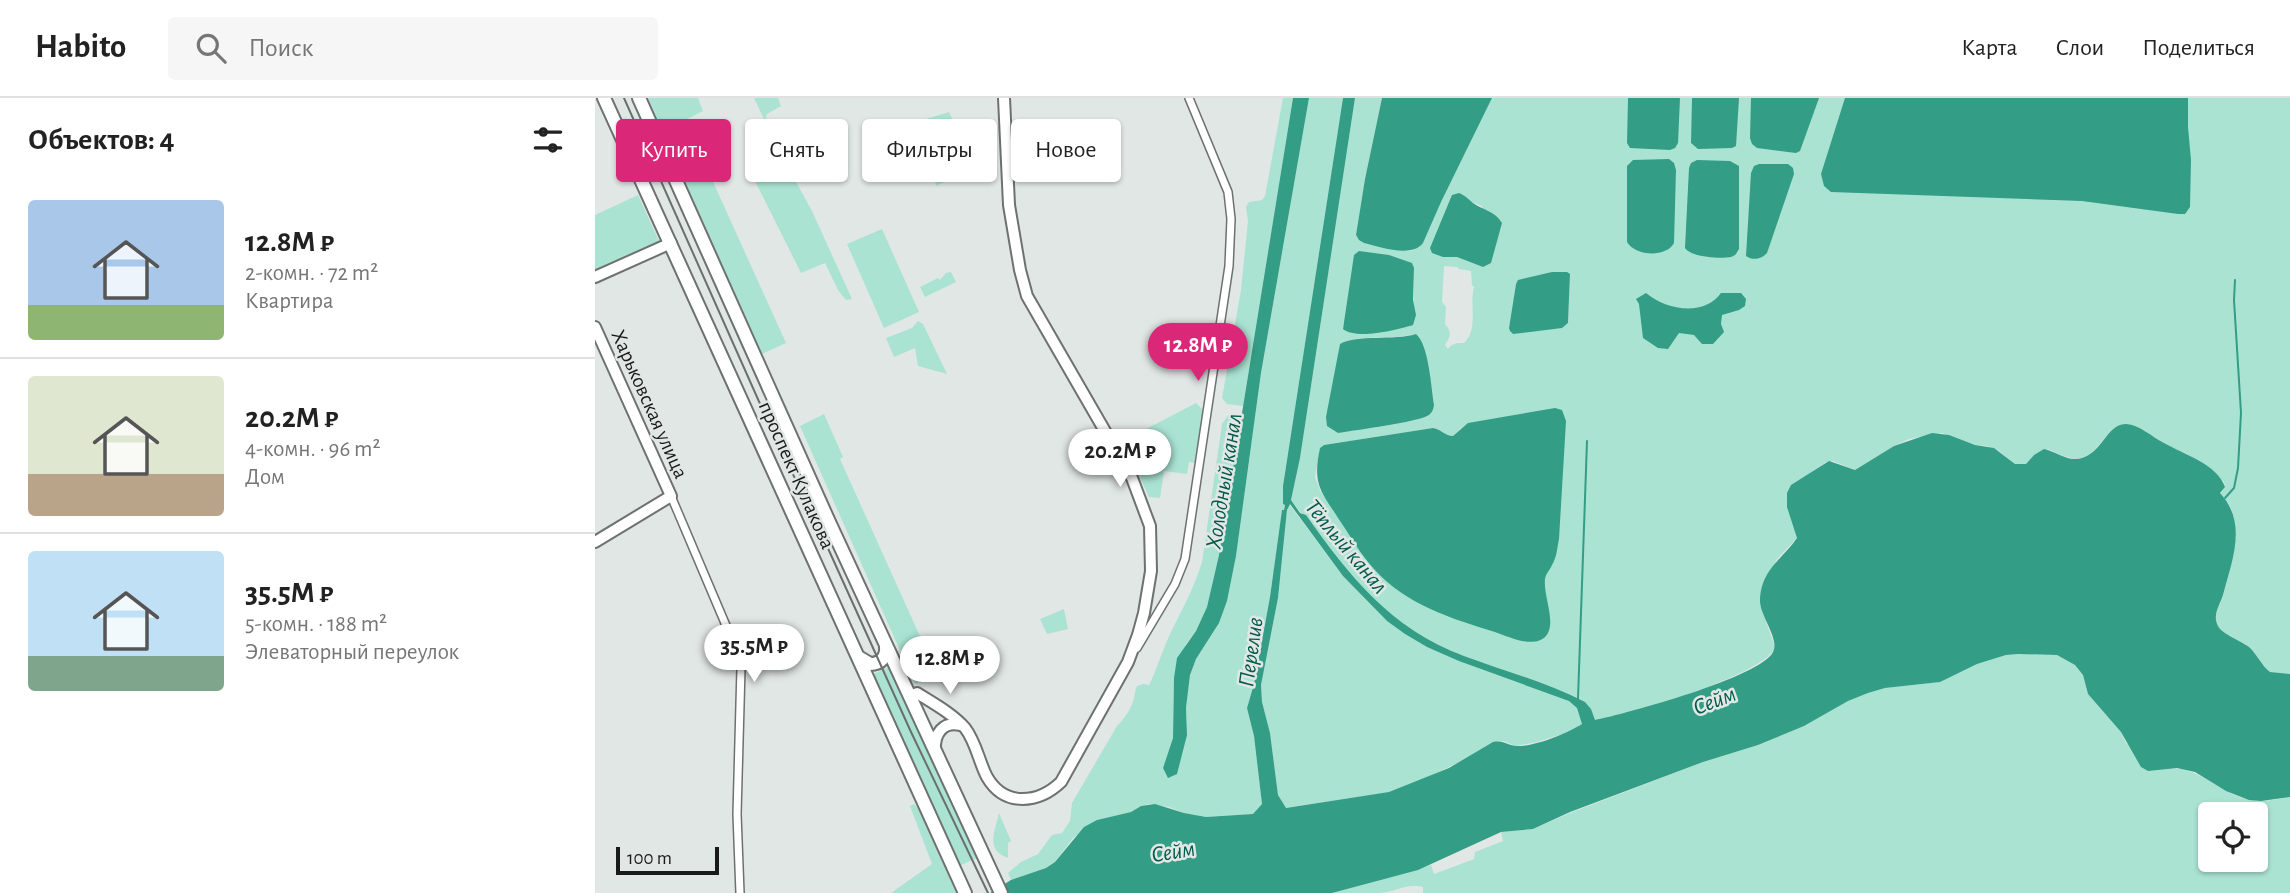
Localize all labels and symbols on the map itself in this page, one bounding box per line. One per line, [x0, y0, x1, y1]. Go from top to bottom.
pin: 12.8M ₽ [1133, 324, 1263, 383]
street label: Харьковская улица [607, 327, 692, 482]
street label: проспект Кулакова [755, 398, 839, 553]
water label: Холодный канал [1202, 412, 1247, 551]
pin: 20.2M ₽ [1055, 430, 1185, 489]
water label: Тёплый канал [1300, 496, 1392, 598]
water label: Перелив [1235, 616, 1268, 688]
pin: 35.5M ₽ [689, 624, 819, 684]
pin: 12.8M ₽ [885, 636, 1015, 696]
water label: Сейм [1690, 683, 1739, 720]
water label: Сейм [1150, 838, 1197, 867]
scale bar [616, 844, 719, 876]

